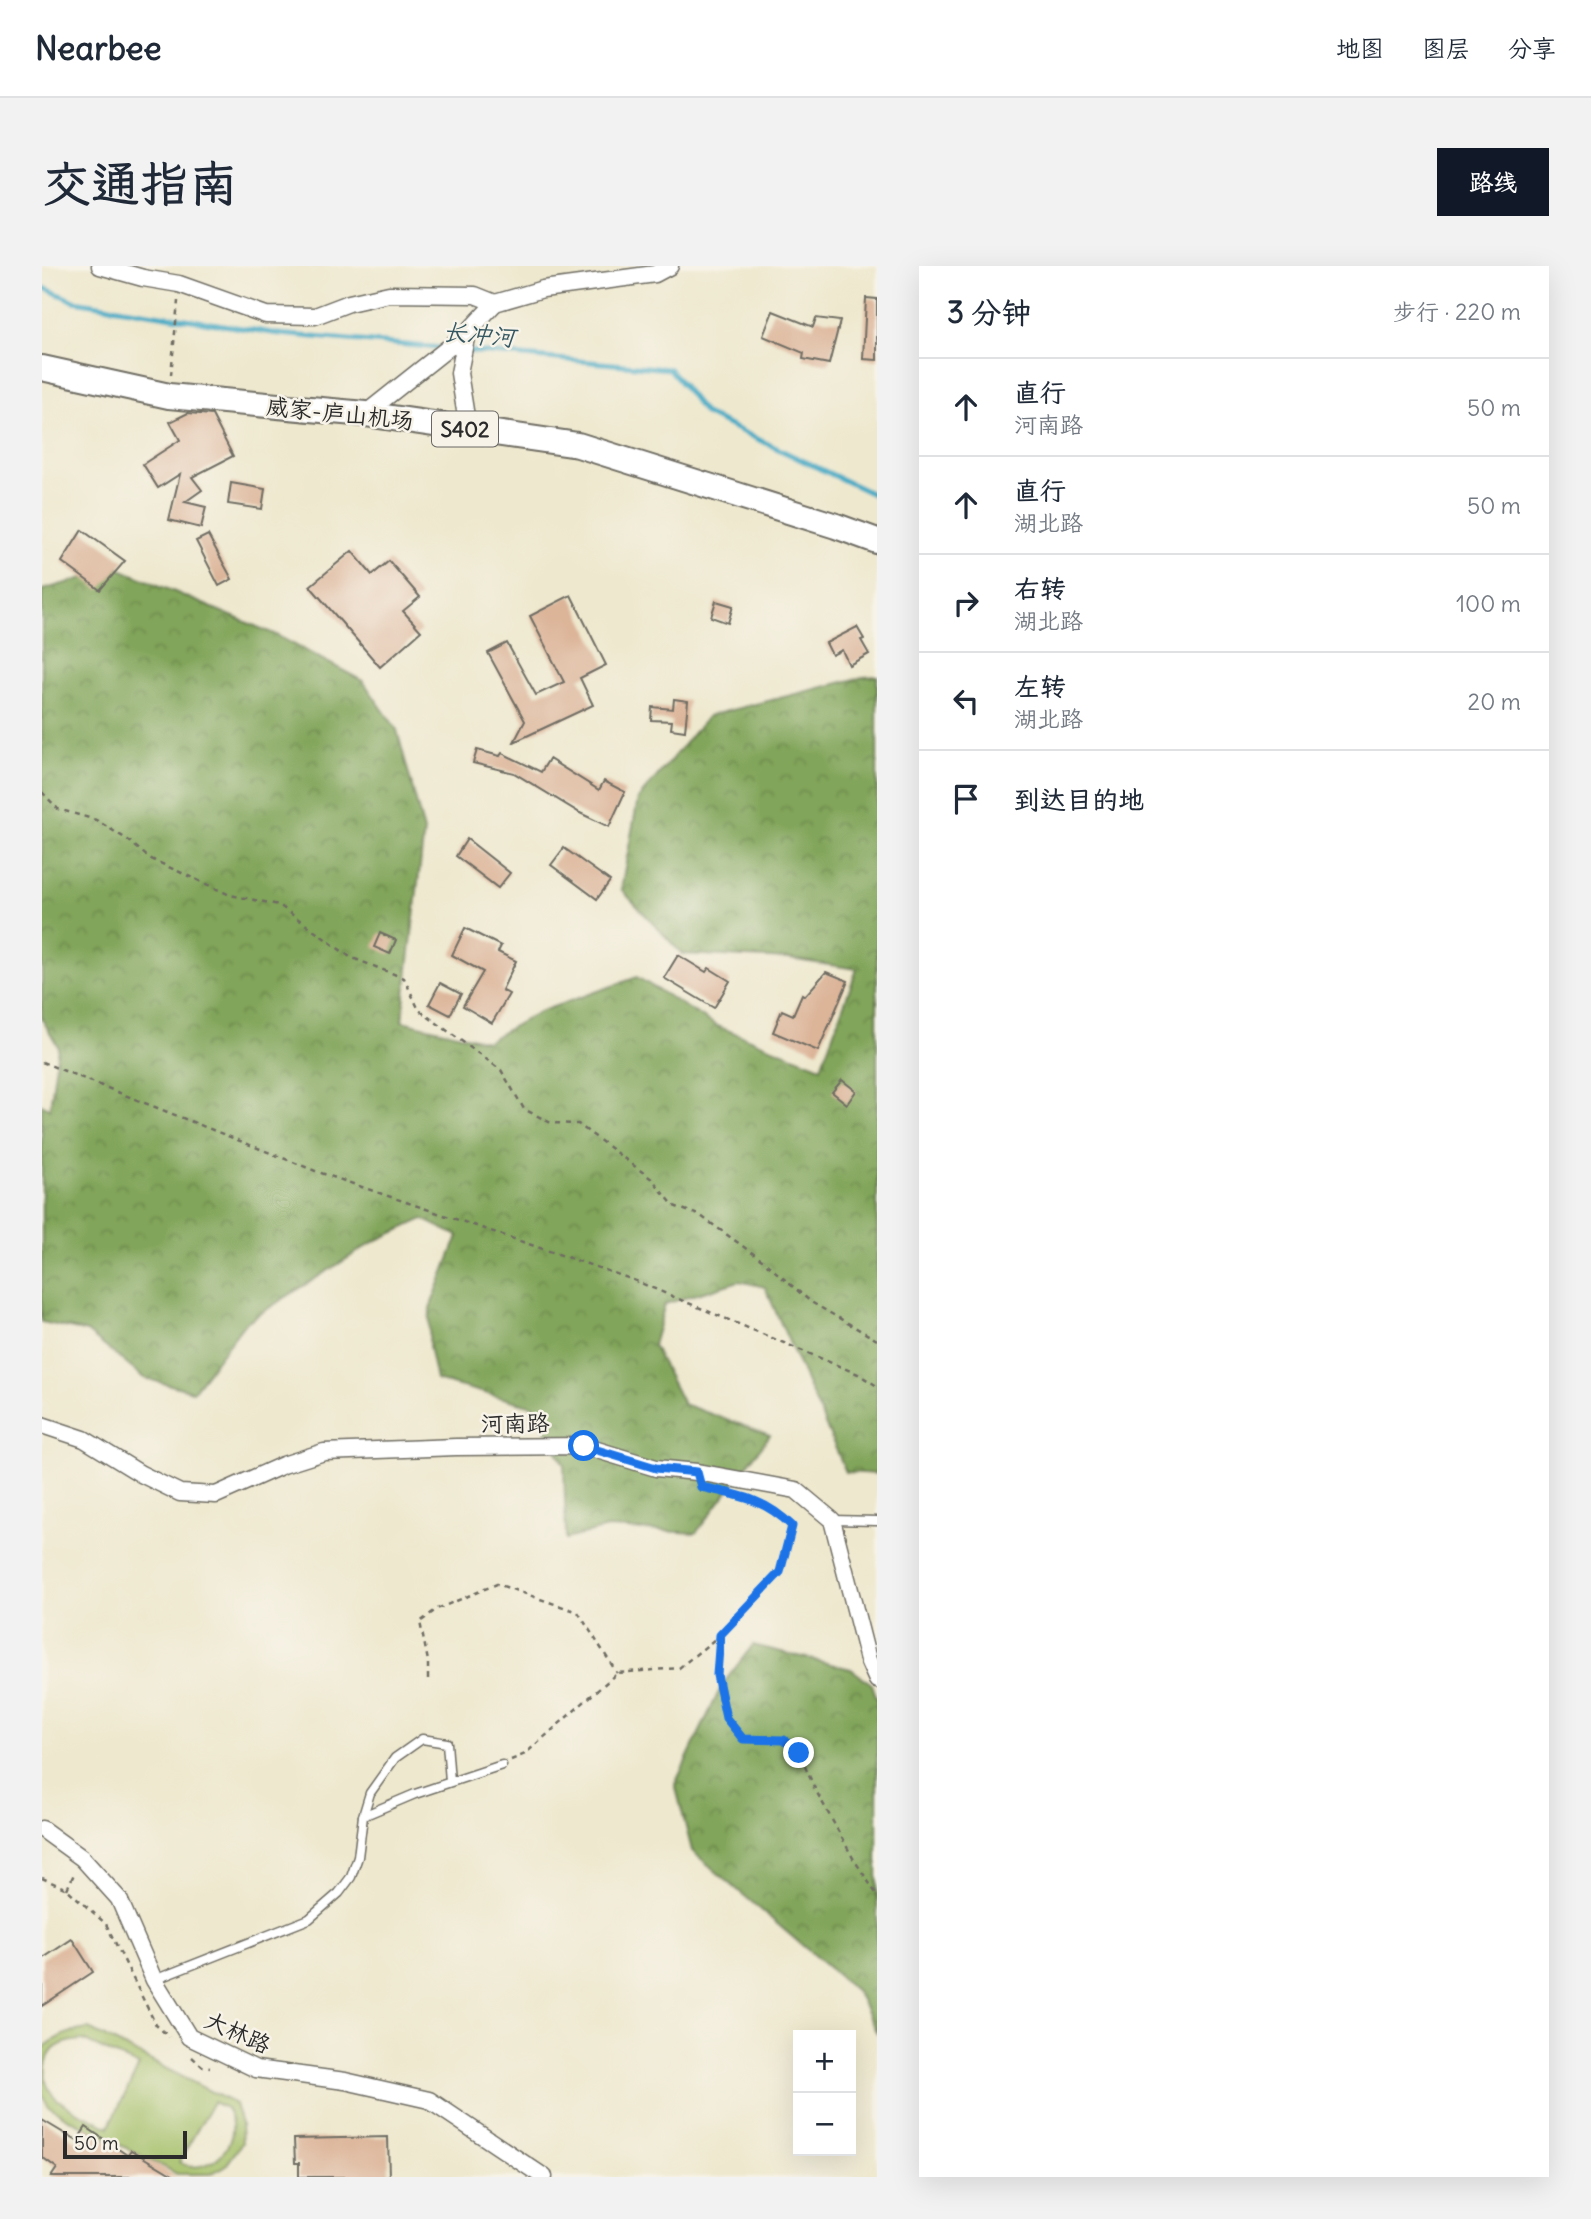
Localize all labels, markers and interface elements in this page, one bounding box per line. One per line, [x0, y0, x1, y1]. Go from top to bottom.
text: Nearbee [35, 27, 161, 69]
text: 地图 [1336, 33, 1384, 63]
text: 图层 [1422, 33, 1470, 63]
text: 分享 [1508, 33, 1556, 63]
button: 路线 [1437, 148, 1549, 216]
text: 交通指南 [42, 153, 238, 214]
text: 3 分钟 [947, 293, 1031, 331]
text: 步行 · 220 m [1393, 297, 1521, 326]
water label: 长冲河 [442, 316, 520, 352]
text: 直行 [1014, 376, 1066, 409]
icon: ahead [947, 388, 985, 426]
street label: 威家-庐山机场 [265, 391, 415, 435]
text: 50 m [1467, 393, 1521, 422]
text: 河南路 [1014, 410, 1083, 439]
road number: S402 [432, 412, 498, 446]
text: 直行 [1014, 474, 1066, 507]
icon: ahead [947, 486, 985, 524]
text: 50 m [1467, 491, 1521, 520]
text: 湖北路 [1014, 508, 1083, 537]
text: 右转 [1014, 572, 1066, 605]
icon: right [947, 584, 985, 622]
text: 100 m [1456, 589, 1521, 618]
text: 湖北路 [1014, 606, 1083, 635]
text: 左转 [1014, 670, 1066, 703]
icon: left [947, 682, 985, 720]
text: 20 m [1468, 687, 1521, 716]
text: 湖北路 [1014, 704, 1083, 733]
icon: arrive [947, 780, 985, 818]
text: 到达目的地 [1014, 783, 1144, 816]
street label: 河南路 [480, 1408, 550, 1438]
route start [568, 1430, 599, 1461]
route end [783, 1737, 814, 1768]
street label: 大林路 [201, 2005, 275, 2059]
map controls [793, 2030, 856, 2156]
button: + [793, 2030, 856, 2093]
button: − [793, 2093, 856, 2156]
scale bar [63, 2128, 187, 2160]
text: 50 m [74, 2131, 119, 2155]

